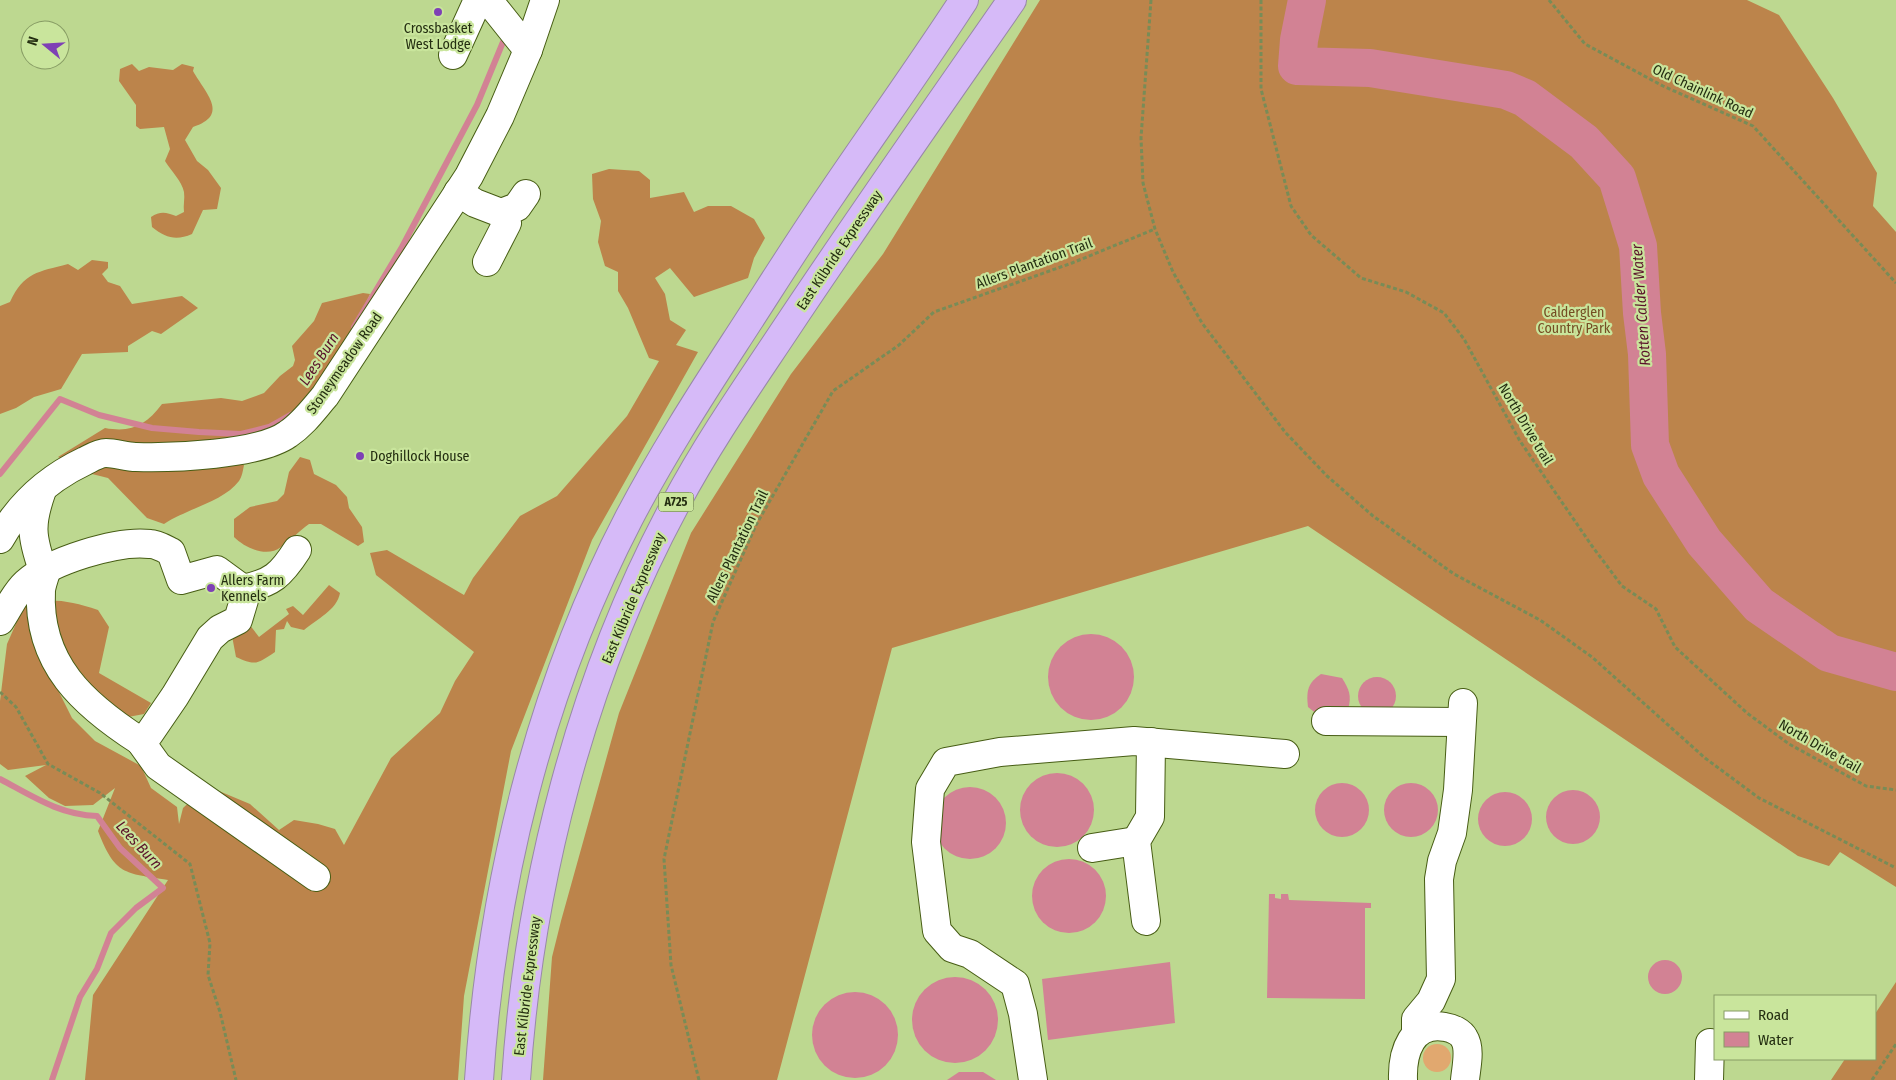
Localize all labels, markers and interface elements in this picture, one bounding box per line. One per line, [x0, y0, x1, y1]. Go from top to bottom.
marker: Crossbasket West Lodge [432, 6, 444, 18]
north arrow [20, 20, 70, 70]
place label: Crossbasket West Lodge [404, 20, 473, 53]
text: N [24, 35, 42, 48]
street label: Old Chainlink Road [1650, 61, 1756, 122]
street label: East Kilbride Expressway [793, 187, 886, 313]
street label: Allers Plantation Trail [974, 234, 1095, 292]
water label: Rotten Calder Water [1628, 243, 1654, 366]
park label: Calderglen Country Park [1538, 304, 1611, 337]
street label: Stoneymeadow Road [303, 309, 386, 417]
water label: Lees Burn [295, 329, 343, 389]
street label: North Drive trail [1495, 380, 1557, 468]
place label: Doghillock House [370, 448, 470, 465]
marker: Doghillock House [354, 450, 366, 462]
street label: Allers Plantation Trail [703, 487, 772, 605]
road number: A725 [658, 492, 694, 512]
street label: East Kilbride Expressway [598, 530, 669, 666]
place label: Allers Farm Kennels [221, 572, 284, 605]
marker: Allers Farm Kennels [205, 582, 217, 594]
street label: North Drive trail [1776, 716, 1864, 777]
water label: Lees Burn [112, 817, 166, 873]
street label: East Kilbride Expressway [511, 915, 545, 1057]
legend [1714, 995, 1876, 1060]
text: Road [1758, 1006, 1789, 1024]
text: Water [1758, 1031, 1794, 1049]

